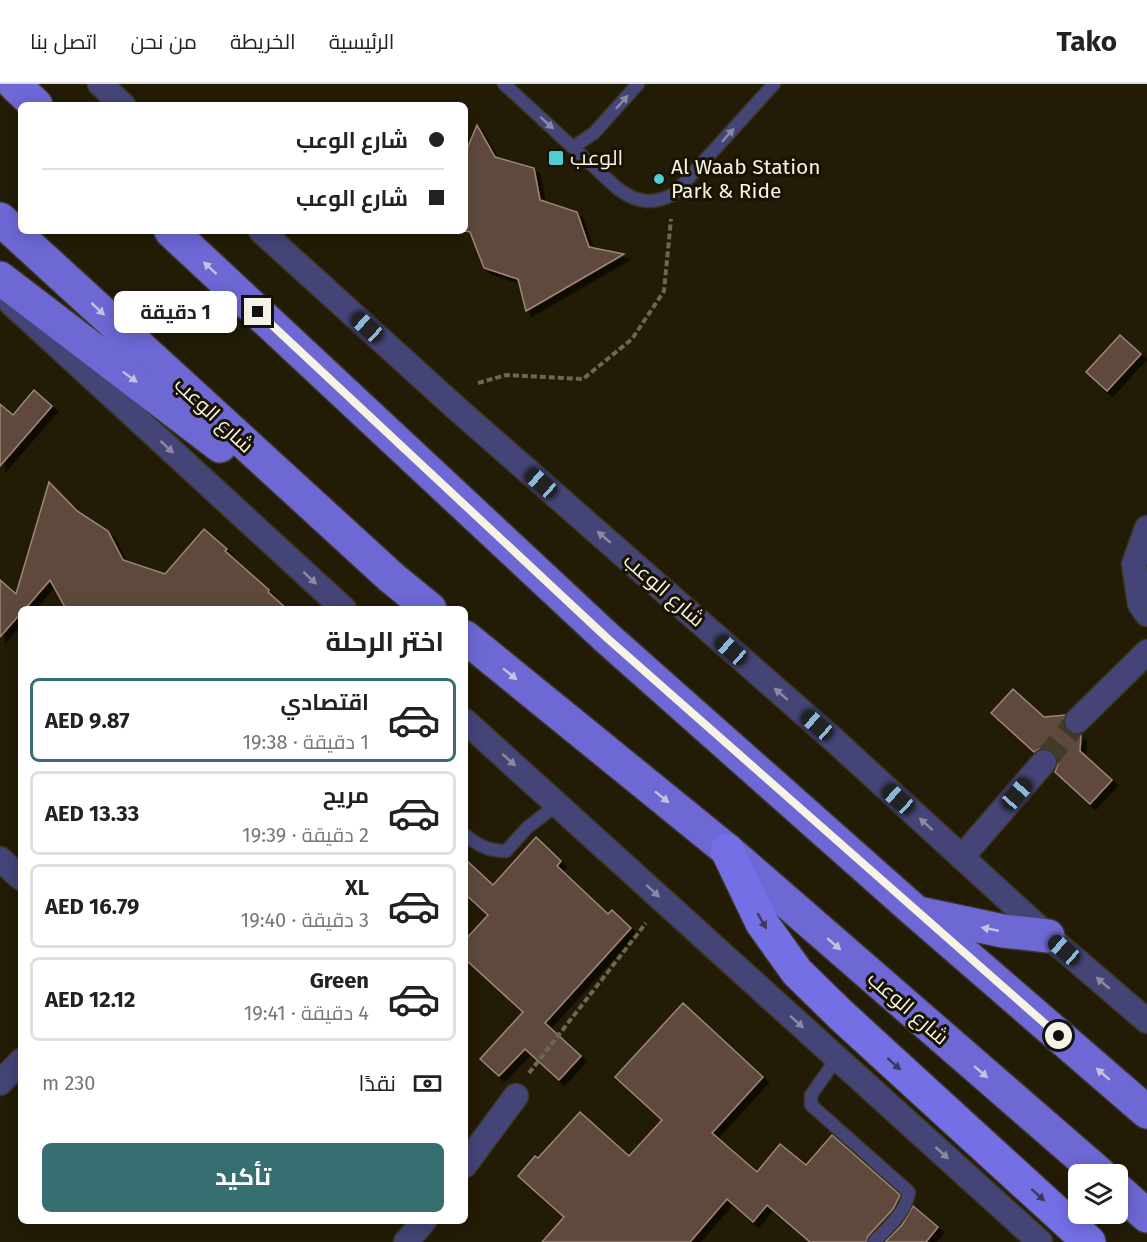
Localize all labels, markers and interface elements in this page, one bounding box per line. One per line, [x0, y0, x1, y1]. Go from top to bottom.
text: Tako [1056, 25, 1117, 58]
text: اتصل بنا [30, 29, 97, 55]
text: من نحن [130, 29, 197, 55]
text: الخريطة [230, 29, 296, 55]
text: الرئيسية [329, 29, 395, 55]
one-way arrow [615, 95, 628, 110]
one-way arrow [539, 116, 554, 129]
text: شارع الوعب [296, 127, 408, 154]
one-way arrow [721, 128, 735, 143]
place label: الوعب [570, 145, 623, 171]
marker: الوعب [547, 149, 565, 167]
place label: Al Waab Station Park & Ride [671, 154, 821, 204]
marker: Al Waab Station Park & Ride [652, 172, 666, 186]
text: شارع الوعب [296, 185, 408, 212]
one-way arrow [204, 261, 218, 275]
callout: 1 دقيقة [114, 291, 237, 333]
route end [244, 298, 271, 325]
text: 1 دقيقة [140, 300, 211, 324]
one-way arrow [90, 302, 105, 315]
car [348, 308, 386, 346]
one-way arrow [122, 371, 138, 384]
street label: شارع الوعب [168, 372, 259, 459]
one-way arrow [160, 439, 174, 453]
car [522, 464, 560, 502]
one-way arrow [596, 530, 611, 544]
street label: شارع الوعب [617, 548, 710, 633]
one-way arrow [303, 571, 317, 585]
text: اختر الرحلة [325, 626, 444, 658]
car [712, 631, 750, 669]
one-way arrow [503, 668, 518, 680]
one-way arrow [774, 687, 789, 701]
text: اقتصادي [280, 689, 369, 716]
icon: car [387, 693, 441, 747]
car [798, 706, 836, 744]
text: AED 9.87 [45, 707, 129, 734]
text: 1 دقيقة · 19:38 [242, 730, 369, 754]
one-way arrow [501, 753, 516, 767]
car [998, 775, 1036, 813]
car [879, 780, 917, 818]
text: مريح [323, 782, 369, 809]
icon: car [387, 786, 441, 840]
one-way arrow [654, 791, 670, 804]
text: AED 13.33 [45, 800, 139, 827]
one-way arrow [919, 817, 934, 831]
text: 2 دقيقة · 19:39 [242, 823, 369, 847]
text: XL [345, 874, 369, 901]
icon: car [387, 879, 441, 933]
one-way arrow [646, 884, 660, 898]
text: AED 16.79 [45, 893, 139, 920]
text: 3 دقيقة · 19:40 [241, 908, 369, 932]
one-way arrow [757, 913, 767, 930]
one-way arrow [980, 924, 999, 933]
car [1045, 931, 1083, 969]
one-way arrow [826, 937, 841, 950]
street label: شارع الوعب [861, 966, 954, 1051]
text: Green [310, 967, 369, 994]
icon: car [387, 972, 441, 1026]
one-way arrow [1096, 977, 1111, 990]
text: AED 12.12 [45, 986, 135, 1013]
text: 4 دقيقة · 19:41 [244, 1001, 369, 1025]
one-way arrow [790, 1015, 805, 1029]
route start [1045, 1022, 1072, 1049]
one-way arrow [886, 1057, 901, 1070]
one-way arrow [974, 1065, 989, 1079]
icon: cash [411, 1067, 444, 1100]
one-way arrow [1095, 1067, 1110, 1081]
text: نقدًا [358, 1070, 396, 1097]
text: 230 m [42, 1071, 95, 1095]
button: تأكيد [42, 1143, 444, 1212]
one-way arrow [934, 1146, 949, 1159]
map controls [1068, 1164, 1128, 1224]
button: layers [1068, 1164, 1128, 1224]
one-way arrow [1030, 1188, 1045, 1201]

